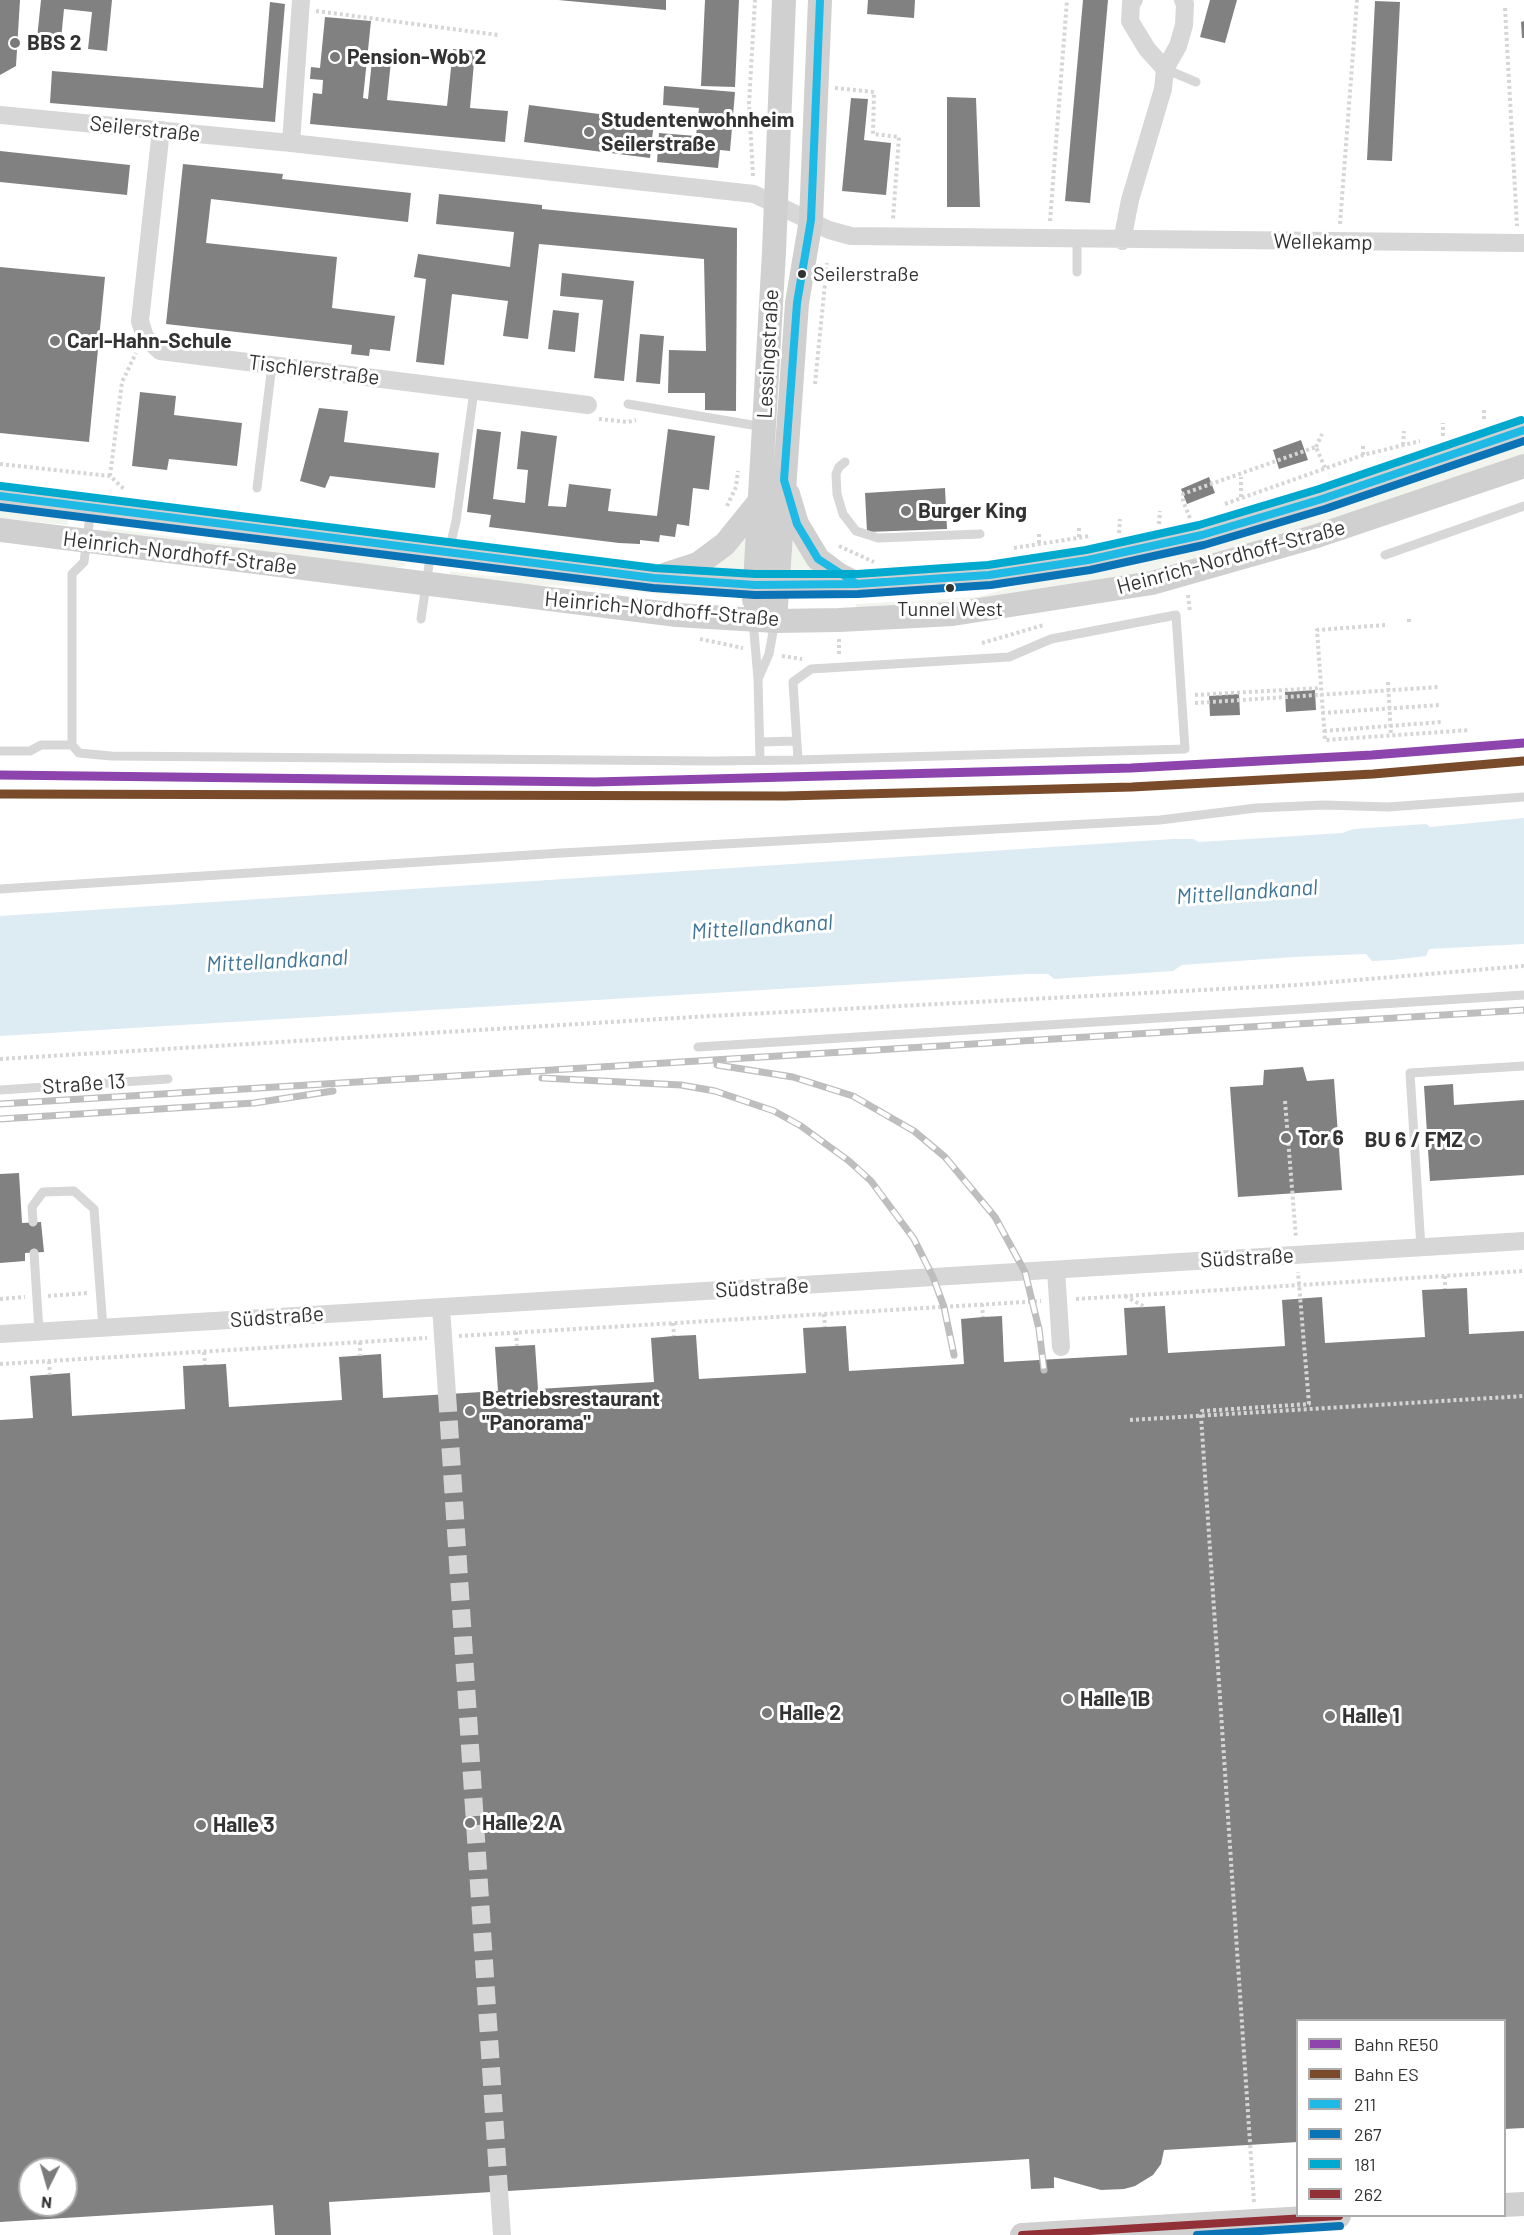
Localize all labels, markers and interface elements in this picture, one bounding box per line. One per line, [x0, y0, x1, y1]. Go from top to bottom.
place label: BBS 2 [27, 30, 81, 56]
marker: BBS 2 [8, 36, 22, 50]
place label: Pension-Wob 2 [347, 44, 486, 70]
marker: Pension-Wob 2 [328, 50, 342, 64]
place label: Studentenwohnheim Seilerstraße [601, 107, 794, 157]
street label: Seilerstraße [88, 111, 202, 147]
marker: Studentenwohnheim Seilerstraße [582, 125, 596, 139]
street label: Wellekamp [1273, 229, 1373, 255]
place label: Seilerstraße [813, 262, 919, 286]
marker: Seilerstraße [796, 268, 808, 280]
street label: Lessingstraße [752, 289, 784, 419]
place label: Carl-Hahn-Schule [67, 328, 232, 354]
marker: Carl-Hahn-Schule [48, 334, 62, 348]
street label: Tischlerstraße [247, 349, 381, 391]
place label: Burger King [918, 498, 1027, 524]
marker: Burger King [899, 504, 913, 518]
street label: Heinrich-Nordhoff-Straße [1114, 514, 1348, 600]
street label: Heinrich-Nordhoff-Straße [62, 526, 298, 580]
marker: Tunnel West [944, 582, 956, 594]
street label: Heinrich-Nordhoff-Straße [544, 586, 780, 632]
place label: Tunnel West [897, 597, 1003, 621]
water label: Mittellandkanal [1175, 874, 1319, 910]
water label: Mittellandkanal [690, 909, 834, 945]
water label: Mittellandkanal [206, 944, 348, 978]
street label: Straße 13 [41, 1069, 127, 1099]
place label: Tor 6 [1298, 1125, 1344, 1151]
place label: BU 6 / FMZ [1364, 1127, 1463, 1153]
marker: Tor 6 [1279, 1131, 1293, 1145]
marker: BU 6 / FMZ [1468, 1133, 1482, 1147]
street label: Südstraße [1199, 1243, 1295, 1273]
street label: Südstraße [714, 1273, 810, 1303]
street label: Südstraße [229, 1301, 325, 1333]
place label: Betriebsrestaurant "Panorama" [482, 1386, 660, 1436]
marker: Betriebsrestaurant "Panorama" [463, 1404, 477, 1418]
place label: Halle 1B [1080, 1686, 1151, 1712]
marker: Halle 1B [1061, 1692, 1075, 1706]
place label: Halle 2 [779, 1700, 841, 1726]
place label: Halle 1 [1342, 1703, 1400, 1729]
marker: Halle 2 [760, 1706, 774, 1720]
marker: Halle 1 [1323, 1709, 1337, 1723]
place label: Halle 2 A [482, 1810, 562, 1836]
place label: Halle 3 [213, 1812, 275, 1838]
marker: Halle 2 A [463, 1816, 477, 1830]
marker: Halle 3 [194, 1818, 208, 1832]
legend [1296, 2019, 1506, 2217]
text: Bahn RE50 [1354, 2033, 1439, 2055]
text: Bahn ES [1354, 2063, 1419, 2085]
text: 211 [1354, 2093, 1376, 2115]
text: 267 [1354, 2123, 1381, 2145]
text: 181 [1354, 2153, 1375, 2175]
north arrow [18, 2157, 78, 2217]
text: 262 [1354, 2183, 1383, 2205]
text: N [40, 2194, 53, 2213]

